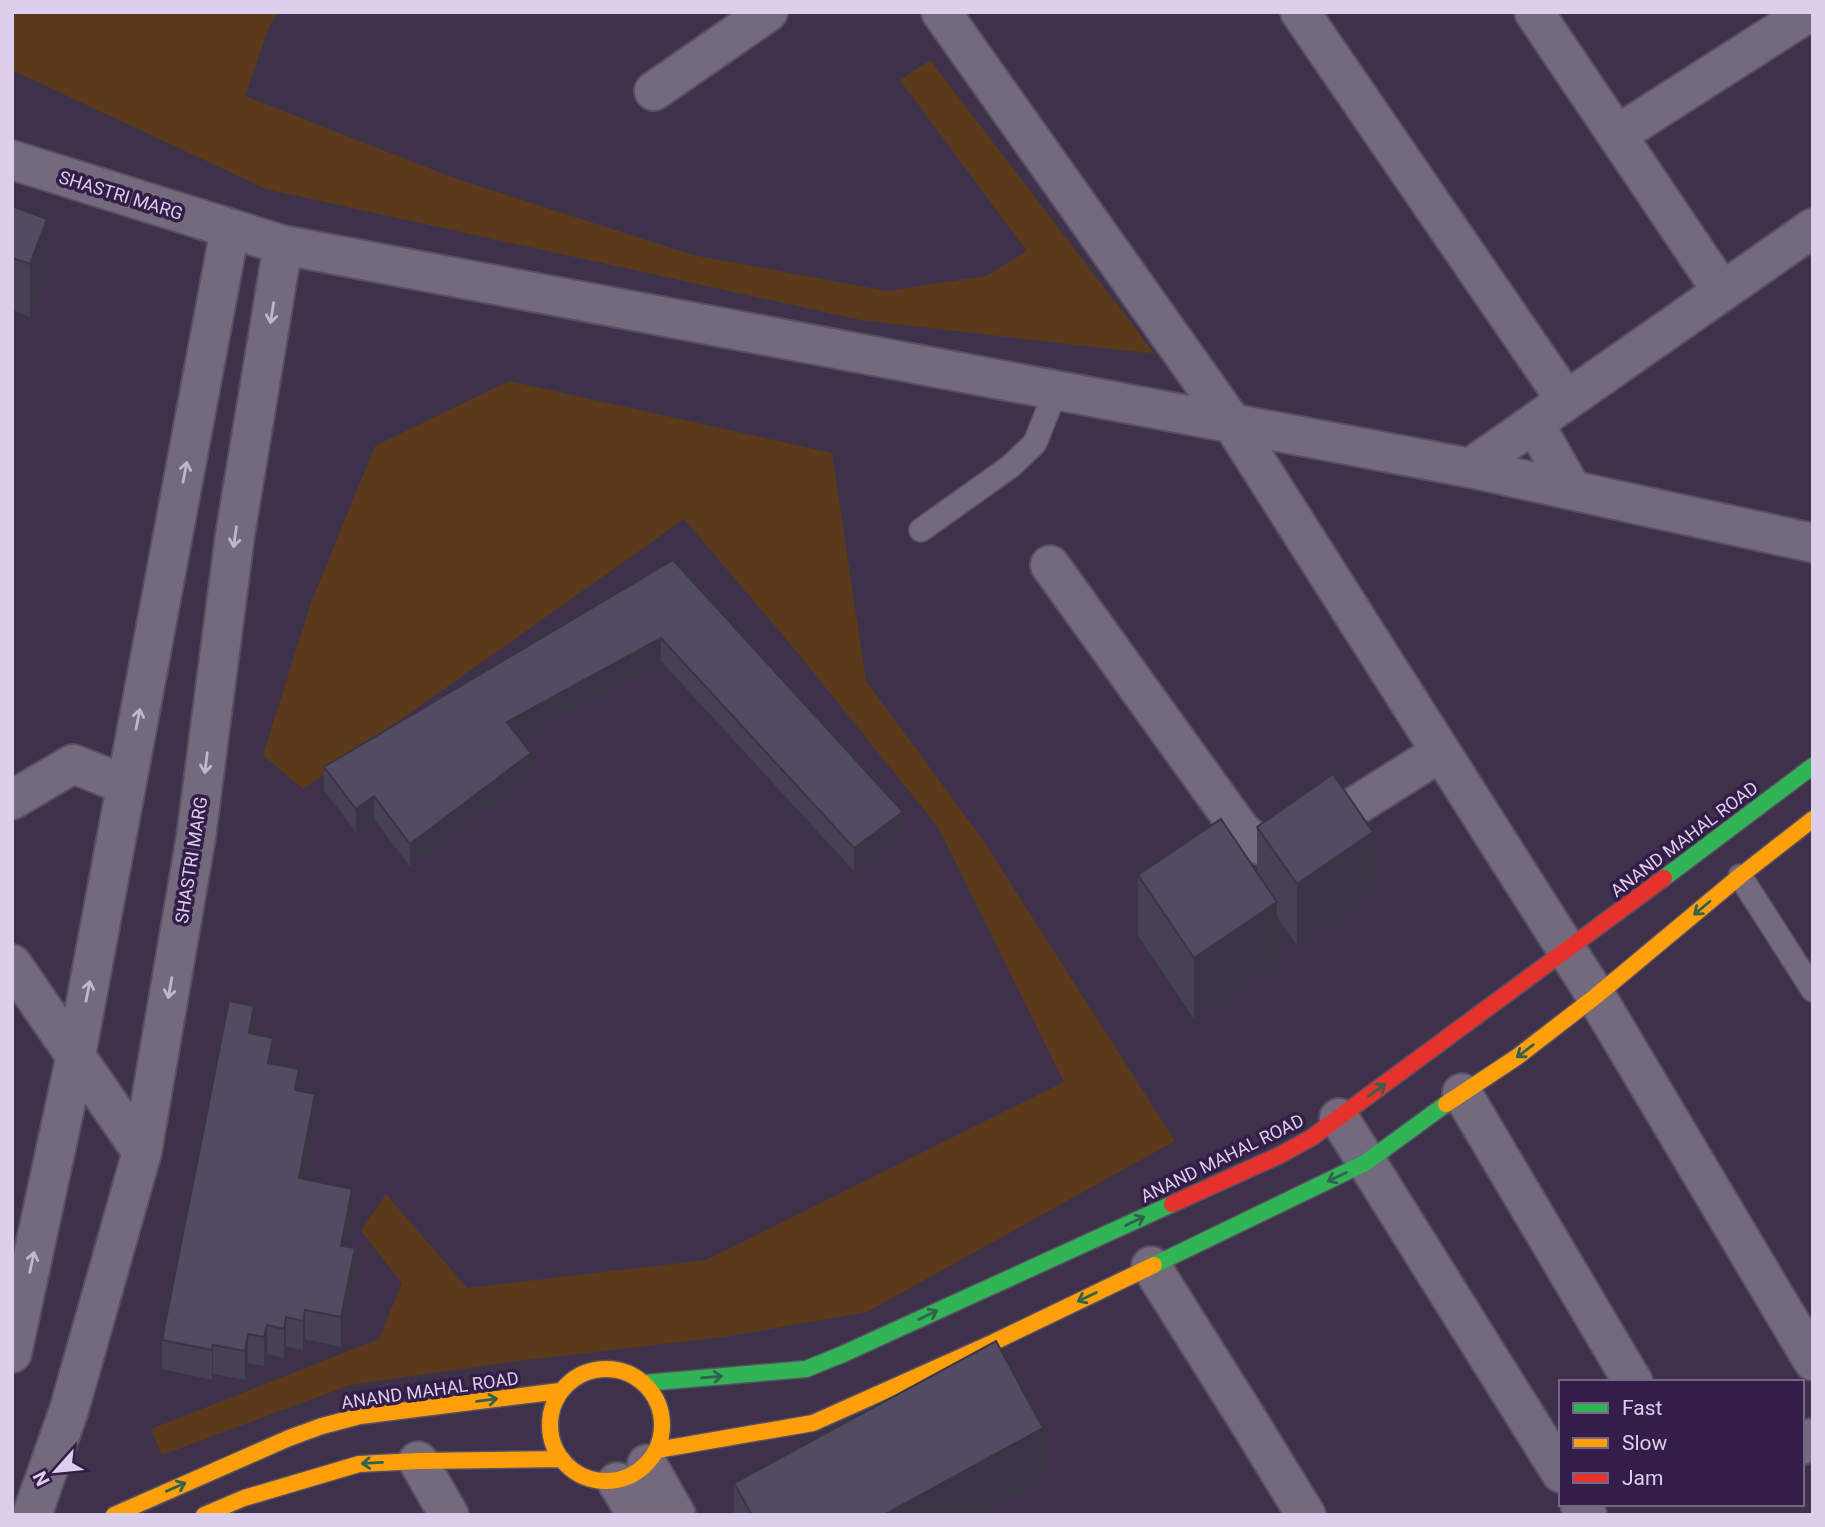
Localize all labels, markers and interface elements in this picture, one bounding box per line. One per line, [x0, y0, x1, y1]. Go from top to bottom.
street label: SHASTRI MARG [57, 166, 185, 224]
one-way arrow [265, 301, 278, 324]
one-way arrow [178, 461, 192, 484]
one-way arrow [228, 525, 241, 548]
one-way arrow [132, 709, 146, 731]
one-way arrow [199, 751, 212, 774]
street label: ANAND MAHAL ROAD [1606, 777, 1762, 901]
street label: SHASTRI MARG [171, 795, 211, 925]
one-way arrow [1694, 900, 1712, 915]
one-way arrow [163, 976, 176, 999]
one-way arrow [81, 980, 95, 1003]
one-way arrow [1517, 1043, 1535, 1058]
one-way arrow [1367, 1083, 1386, 1097]
street label: ANAND MAHAL ROAD [1137, 1109, 1307, 1207]
one-way arrow [1327, 1171, 1348, 1184]
one-way arrow [1124, 1214, 1145, 1227]
one-way arrow [25, 1251, 39, 1274]
one-way arrow [1077, 1290, 1098, 1304]
one-way arrow [917, 1308, 938, 1322]
street label: ANAND MAHAL ROAD [340, 1367, 520, 1413]
one-way arrow [700, 1370, 723, 1383]
legend [1559, 1380, 1804, 1506]
one-way arrow [475, 1394, 498, 1407]
text: Fast [1622, 1396, 1663, 1420]
text: Slow [1622, 1431, 1668, 1455]
north arrow [21, 1436, 91, 1506]
one-way arrow [360, 1457, 383, 1470]
text: Jam [1622, 1466, 1663, 1490]
text: N [28, 1467, 55, 1490]
one-way arrow [165, 1480, 186, 1493]

